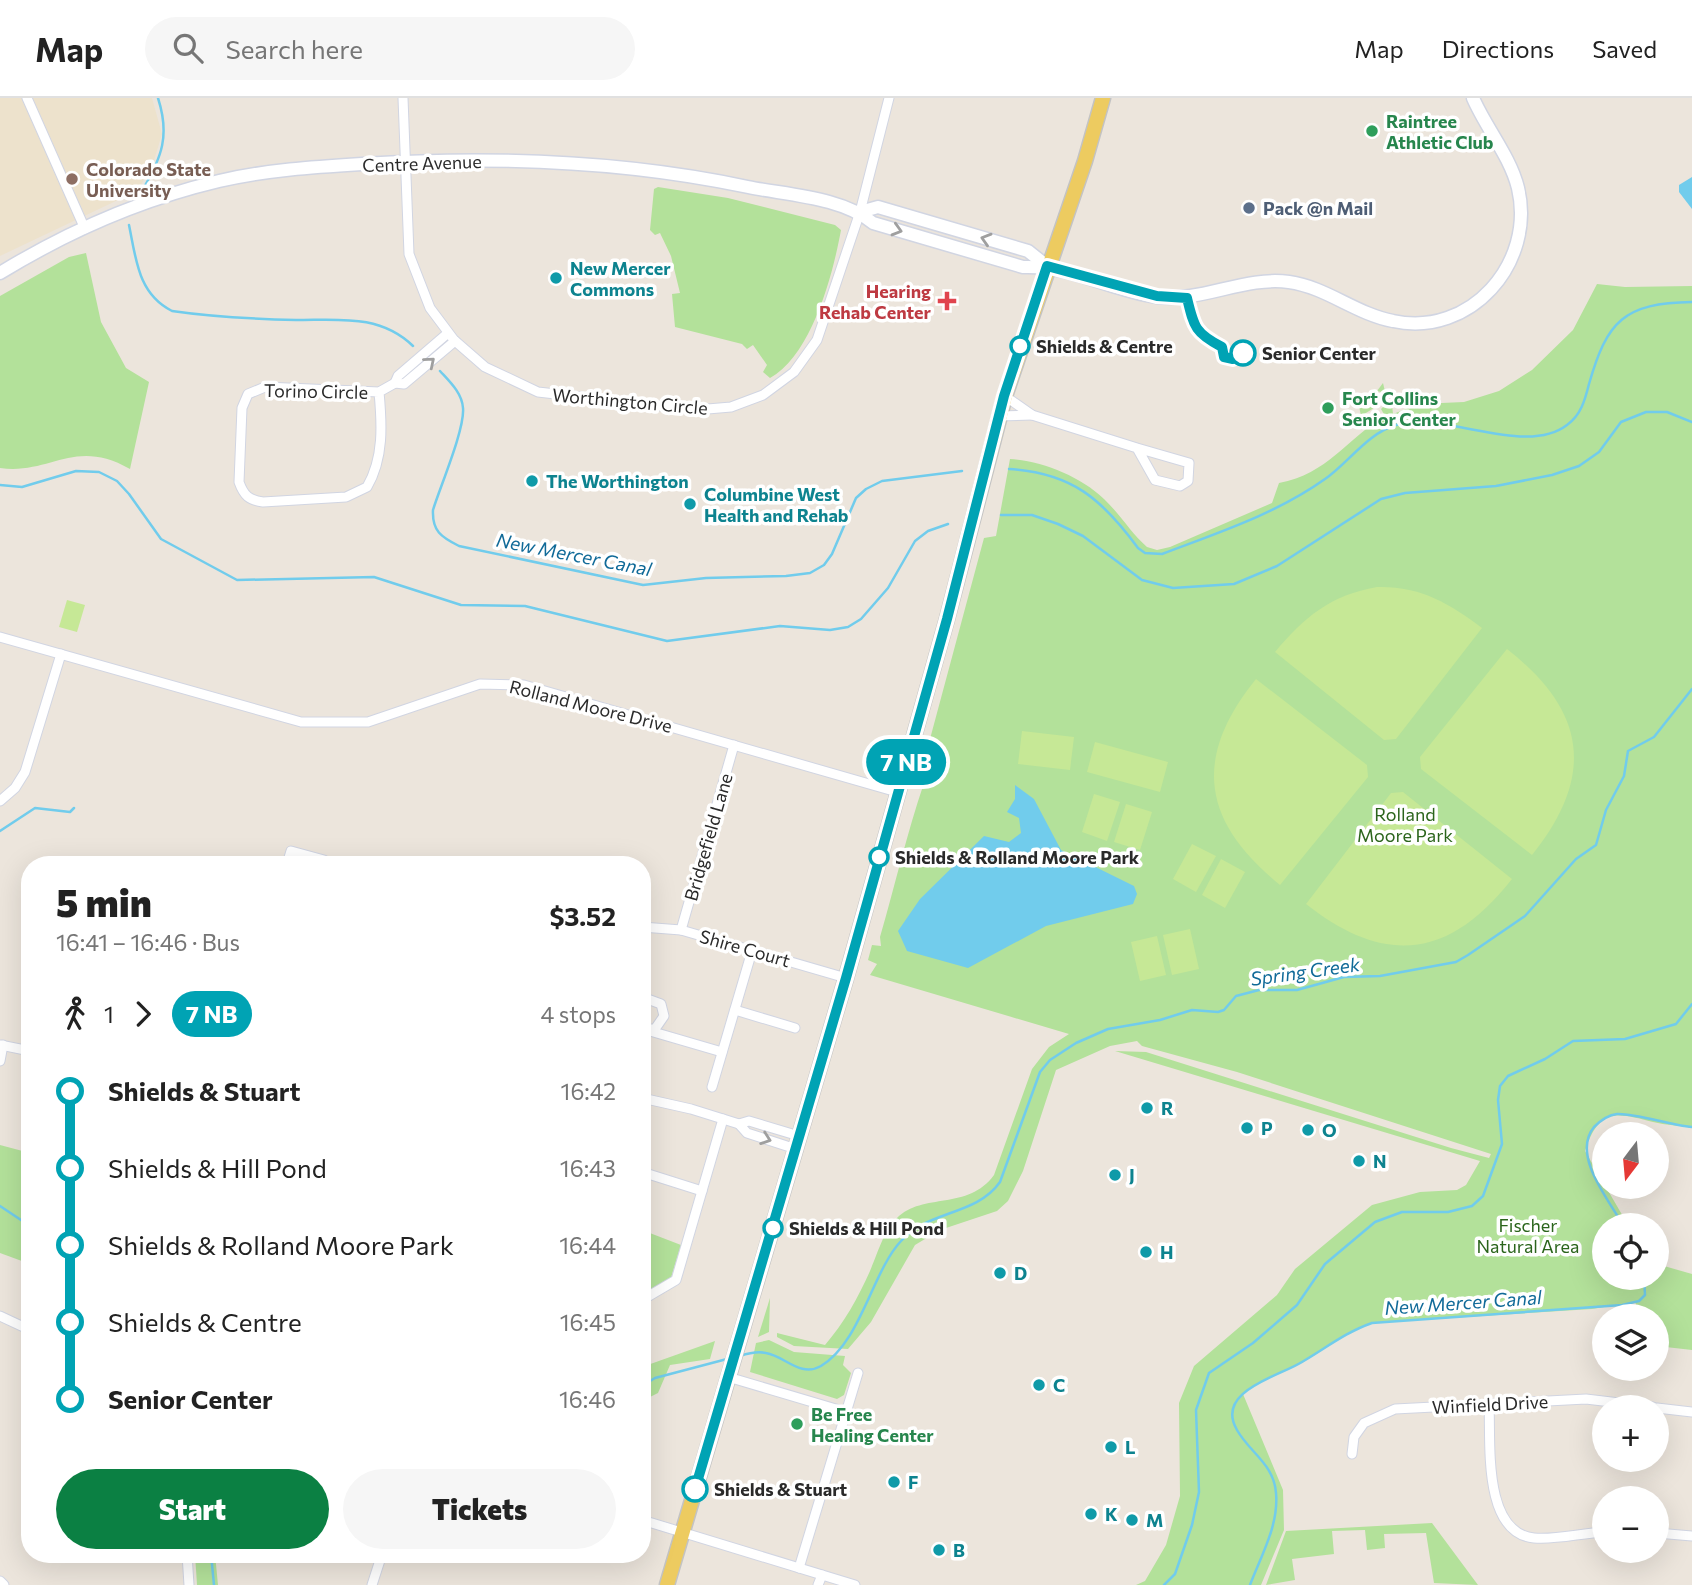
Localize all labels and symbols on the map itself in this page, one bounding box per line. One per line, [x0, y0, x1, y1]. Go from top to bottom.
place label: Raintree Athletic Club [1386, 110, 1494, 153]
marker: Raintree Athletic Club [1364, 123, 1380, 139]
street label: Centre Avenue [362, 150, 482, 176]
place label: Colorado State University [86, 158, 211, 201]
marker: Colorado State University [64, 171, 80, 187]
place label: Pack @n Mail [1263, 197, 1373, 219]
marker: Pack @n Mail [1241, 200, 1257, 216]
one-way arrow [891, 222, 903, 237]
one-way arrow [980, 232, 992, 247]
place label: New Mercer Commons [570, 257, 671, 300]
marker: New Mercer Commons [548, 270, 564, 286]
place label: Hearing Rehab Center [819, 280, 932, 323]
marker: Hearing Rehab Center [937, 291, 957, 311]
place label: Shields & Centre [1036, 335, 1173, 357]
marker: Shields & Centre [1010, 336, 1030, 356]
marker: Senior Center [1230, 340, 1256, 366]
place label: Senior Center [1262, 342, 1377, 364]
one-way arrow [422, 358, 435, 370]
street label: Torino Circle [264, 379, 368, 403]
street label: Worthington Circle [551, 383, 709, 419]
place label: Fort Collins Senior Center [1342, 387, 1457, 430]
marker: Fort Collins Senior Center [1320, 400, 1336, 416]
place label: The Worthington [546, 470, 689, 492]
marker: The Worthington [524, 473, 540, 489]
place label: Columbine West Health and Rehab [704, 483, 849, 526]
marker: Columbine West Health and Rehab [682, 496, 698, 512]
water label: New Mercer Canal [494, 528, 655, 581]
street label: Rolland Moore Drive [507, 675, 675, 737]
line badge: 7 NB [857, 739, 955, 785]
street label: Bridgefield Lane [679, 771, 737, 903]
park label: Rolland Moore Park [1357, 803, 1453, 846]
place label: Shields & Rolland Moore Park [895, 846, 1140, 868]
marker: Shields & Rolland Moore Park [869, 847, 889, 867]
street label: Shire Court [697, 925, 793, 971]
water label: Spring Creek [1249, 952, 1362, 990]
place label: R [1161, 1097, 1174, 1119]
marker: R [1139, 1100, 1155, 1116]
place label: P [1261, 1117, 1273, 1139]
place label: O [1322, 1119, 1337, 1141]
marker: P [1239, 1120, 1255, 1136]
marker: O [1300, 1122, 1316, 1138]
north arrow [1592, 1122, 1670, 1199]
one-way arrow [759, 1131, 771, 1145]
place label: N [1373, 1150, 1387, 1172]
marker: N [1351, 1153, 1367, 1169]
place label: J [1129, 1164, 1135, 1186]
marker: J [1107, 1167, 1123, 1183]
park label: Fischer Natural Area [1476, 1214, 1580, 1257]
place label: Shields & Hill Pond [789, 1217, 944, 1239]
marker: Shields & Hill Pond [763, 1218, 783, 1238]
place label: H [1160, 1241, 1174, 1263]
marker: H [1138, 1244, 1154, 1260]
place label: D [1014, 1262, 1027, 1284]
marker: D [992, 1265, 1008, 1281]
water label: New Mercer Canal [1384, 1285, 1544, 1319]
place label: C [1053, 1374, 1065, 1396]
marker: C [1031, 1377, 1047, 1393]
street label: Winfield Drive [1431, 1390, 1549, 1418]
place label: Be Free Healing Center [811, 1403, 934, 1446]
marker: Be Free Healing Center [789, 1416, 805, 1432]
place label: L [1125, 1436, 1135, 1458]
marker: L [1103, 1439, 1119, 1455]
place label: F [908, 1471, 918, 1493]
marker: F [886, 1474, 902, 1490]
marker: Shields & Stuart [682, 1476, 708, 1502]
place label: Shields & Stuart [714, 1478, 848, 1500]
place label: K [1105, 1503, 1118, 1525]
marker: K [1083, 1506, 1099, 1522]
place label: M [1146, 1509, 1163, 1531]
marker: M [1124, 1512, 1140, 1528]
place label: B [953, 1539, 965, 1561]
marker: B [931, 1542, 947, 1558]

